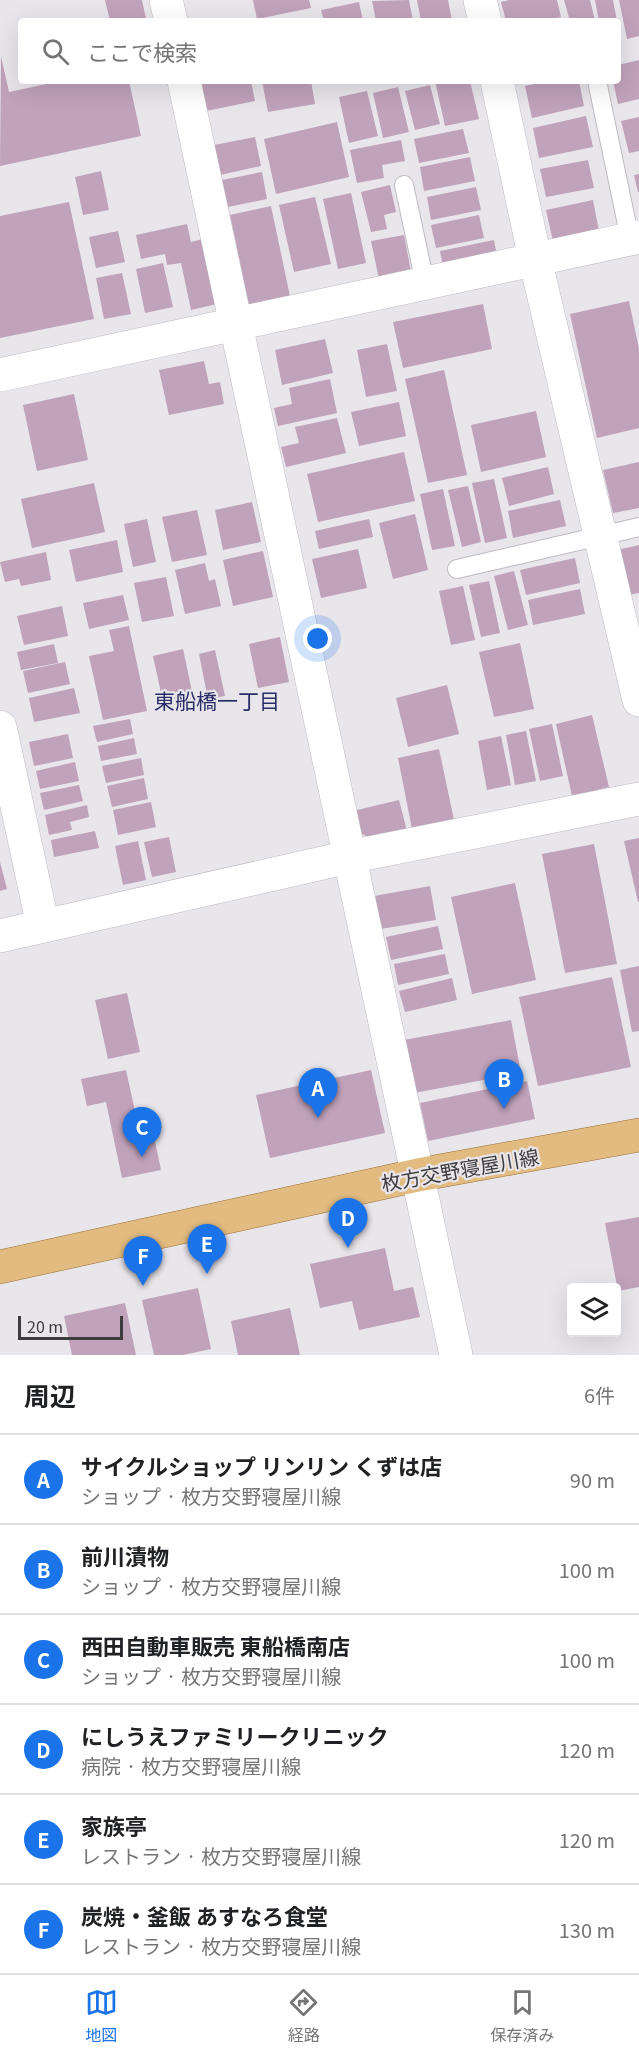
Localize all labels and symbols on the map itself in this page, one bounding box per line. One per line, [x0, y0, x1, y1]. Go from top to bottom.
your location [303, 624, 332, 653]
district label: 東船橋一丁目 [154, 685, 280, 715]
pin: B [484, 1060, 524, 1109]
pin: A [298, 1068, 338, 1118]
pin: C [122, 1108, 162, 1157]
street label: 枚方交野寝屋川線 [379, 1141, 541, 1197]
pin: D [328, 1198, 368, 1248]
pin: E [188, 1224, 226, 1274]
pin: F [124, 1236, 162, 1286]
scale bar [18, 1313, 123, 1340]

